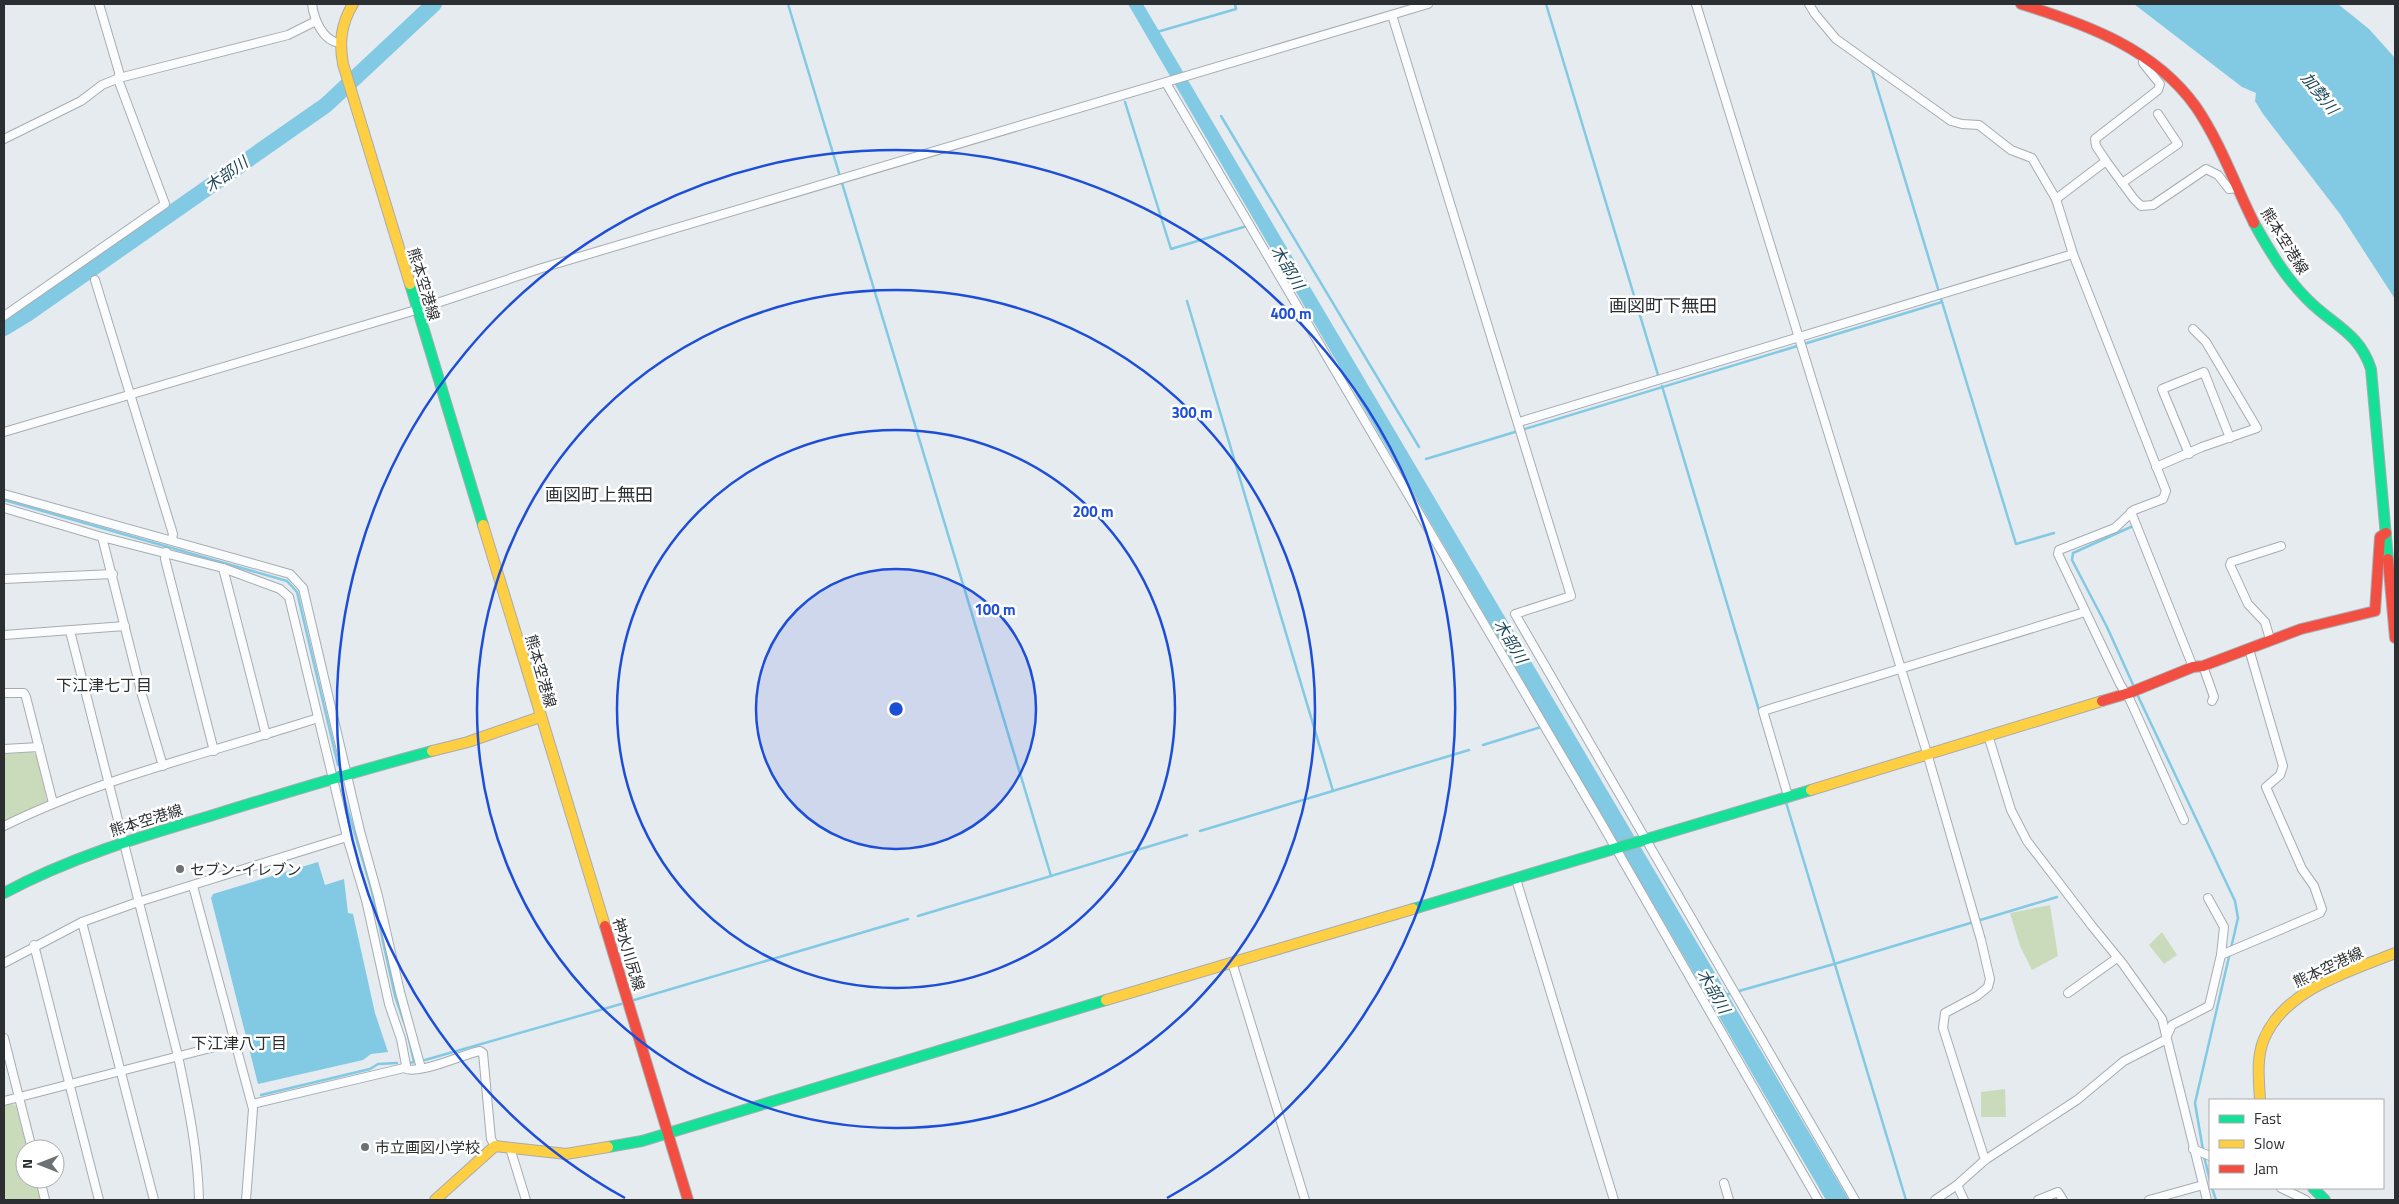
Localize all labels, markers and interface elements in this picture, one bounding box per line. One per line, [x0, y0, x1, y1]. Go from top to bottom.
water label: 加勢川 [2296, 67, 2346, 121]
water label: 木部川 [199, 149, 254, 198]
street label: 熊本空港線 [2255, 203, 2315, 279]
water label: 木部川 [1265, 240, 1312, 295]
street label: 熊本空港線 [402, 245, 446, 323]
district label: 画図町下無田 [1609, 292, 1717, 319]
text: 400 m [1270, 302, 1312, 325]
text: 300 m [1171, 401, 1213, 424]
district label: 画図町上無田 [545, 481, 653, 508]
text: 200 m [1072, 500, 1114, 523]
text: 100 m [974, 598, 1016, 621]
water label: 木部川 [1488, 614, 1535, 669]
street label: 熊本空港線 [520, 632, 562, 710]
district label: 下江津七丁目 [56, 673, 152, 697]
centre of rings [887, 700, 905, 718]
street label: 熊本空港線 [107, 798, 185, 842]
place label: セブン-イレブン [190, 858, 302, 881]
marker: セブン-イレブン [174, 863, 186, 875]
street label: 神水川尻線 [607, 915, 651, 993]
street label: 熊本空港線 [2289, 941, 2367, 993]
water label: 木部川 [1692, 964, 1737, 1020]
district label: 下江津八丁目 [191, 1031, 287, 1055]
legend [2209, 1099, 2384, 1189]
text: Fast [2254, 1107, 2282, 1130]
text: Slow [2254, 1132, 2285, 1155]
place label: 市立画図小学校 [375, 1136, 480, 1159]
north arrow [15, 1139, 65, 1189]
marker: 市立画図小学校 [359, 1141, 371, 1153]
text: Jam [2254, 1157, 2278, 1180]
text: N [16, 1159, 37, 1169]

